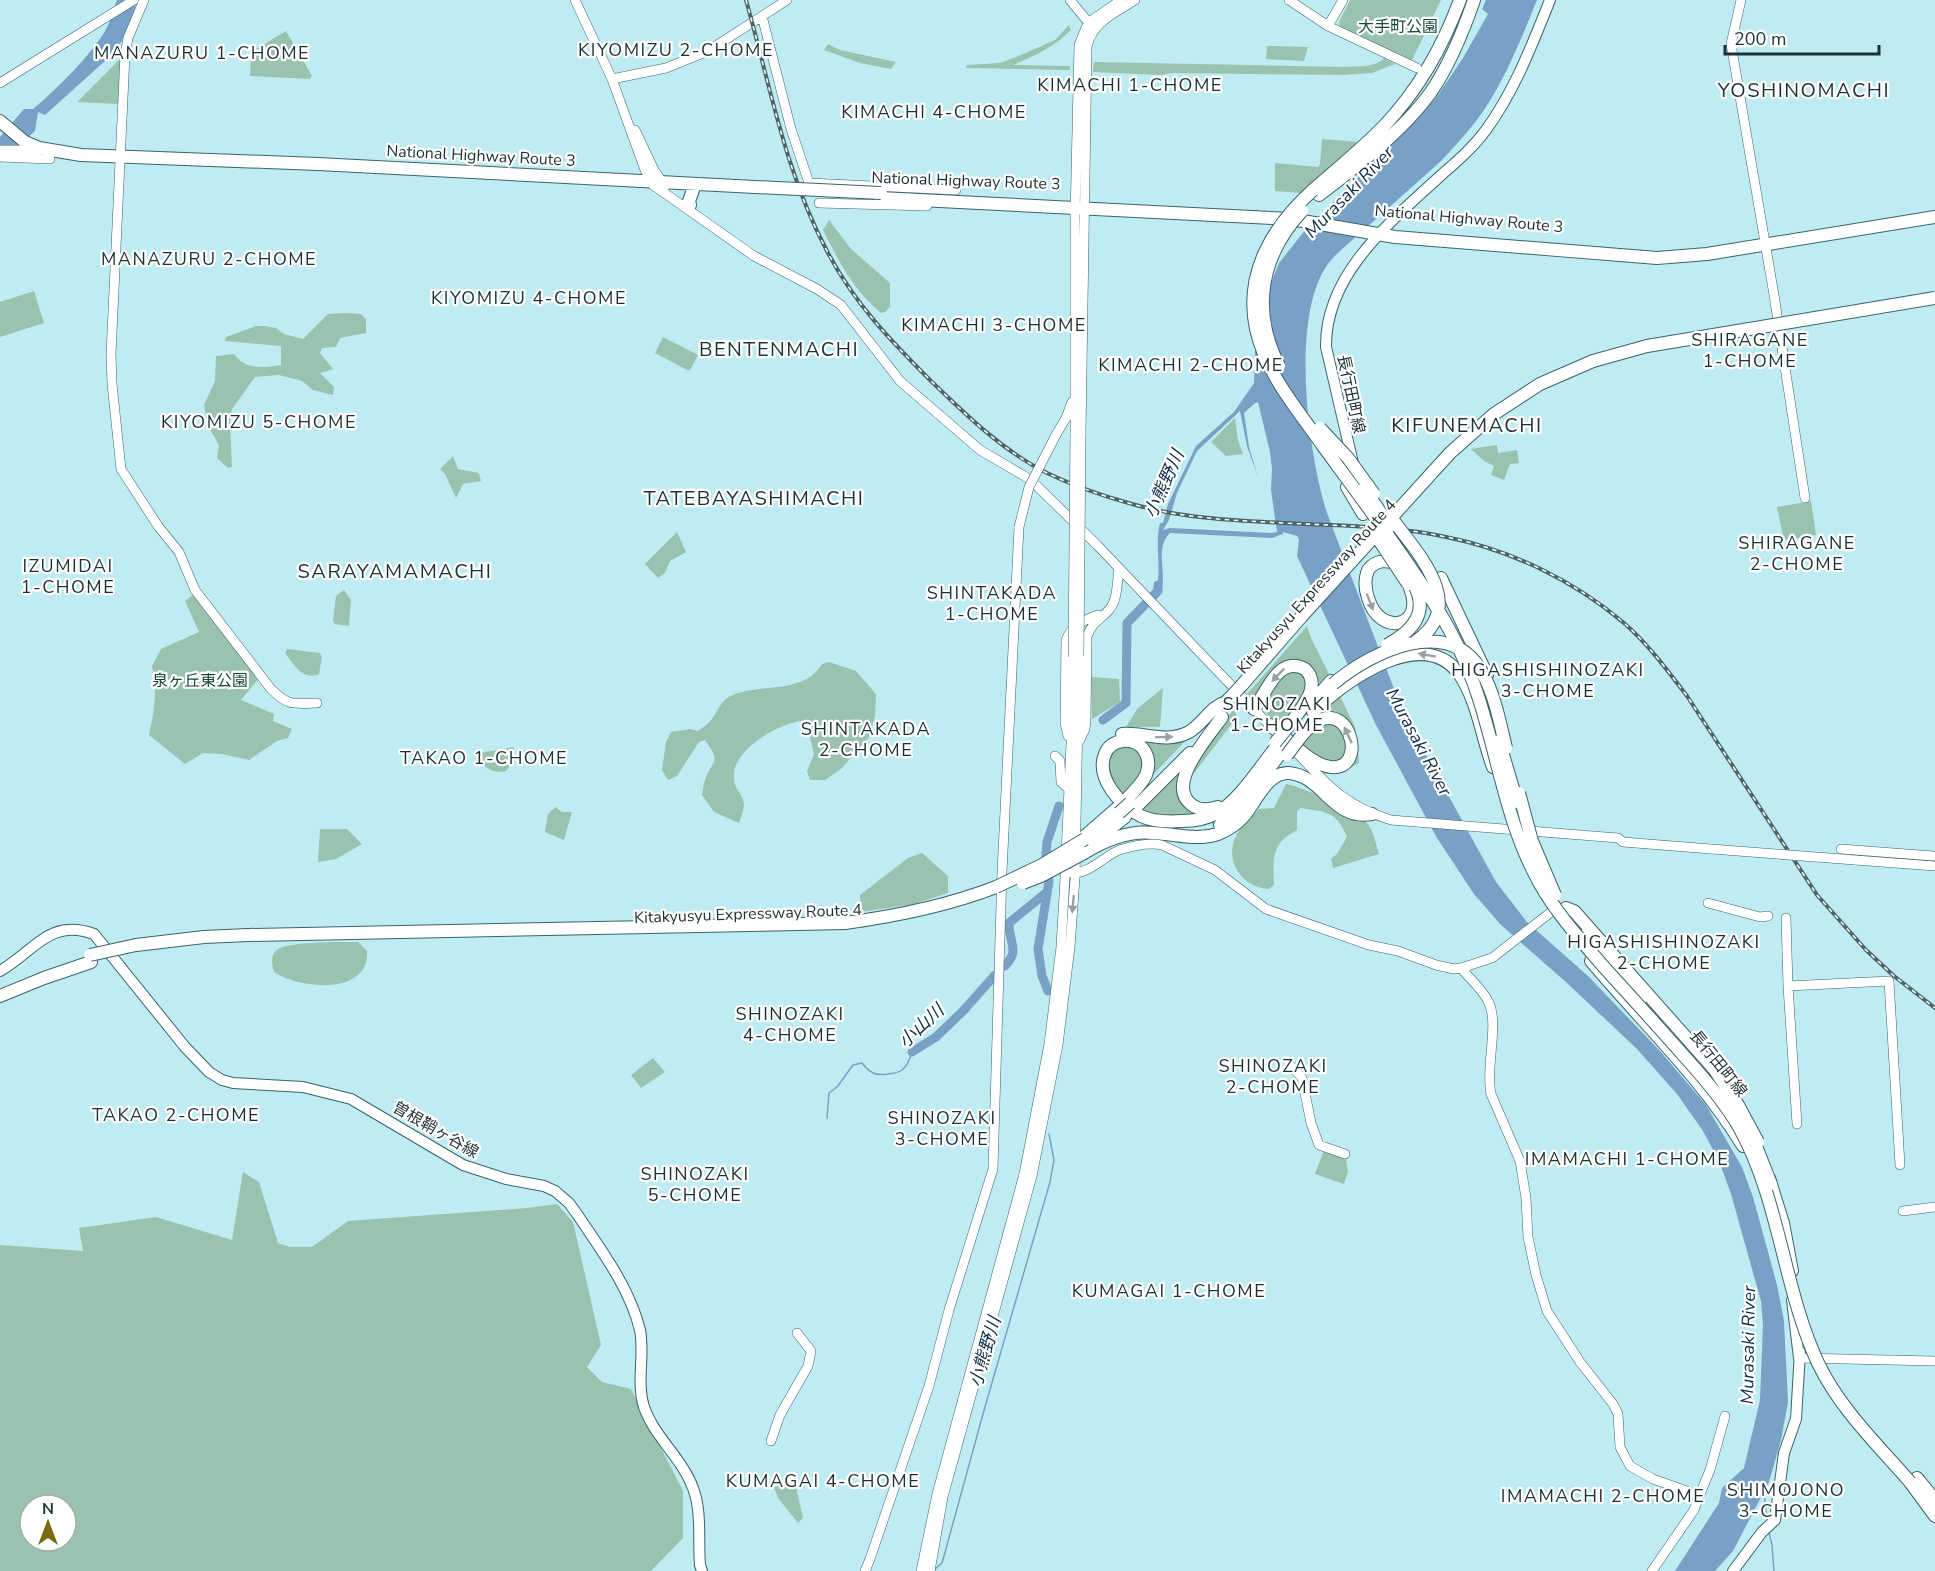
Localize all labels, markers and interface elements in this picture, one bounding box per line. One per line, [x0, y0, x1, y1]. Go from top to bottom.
park label: 大手町公園 [1358, 16, 1438, 38]
scale bar [1725, 18, 1880, 56]
text: 200 m [1734, 27, 1786, 51]
district label: KIYOMIZU 2-CHOME [578, 38, 774, 62]
district label: MANAZURU 1-CHOME [94, 41, 310, 65]
district label: KIMACHI 1-CHOME [1037, 73, 1223, 97]
district label: YOSHINOMACHI [1717, 77, 1890, 104]
district label: KIMACHI 4-CHOME [841, 100, 1027, 124]
street label: National Highway Route 3 [386, 140, 576, 172]
water label: Murasaki River [1299, 141, 1399, 243]
street label: National Highway Route 3 [871, 167, 1061, 195]
street label: National Highway Route 3 [1374, 200, 1564, 238]
district label: MANAZURU 2-CHOME [101, 247, 317, 271]
district label: KIYOMIZU 4-CHOME [431, 286, 627, 310]
district label: KIMACHI 3-CHOME [901, 313, 1087, 337]
district label: SHIRAGANE 1-CHOME [1691, 328, 1809, 373]
district label: BENTENMACHI [699, 336, 859, 363]
district label: KIMACHI 2-CHOME [1098, 353, 1284, 377]
street label: 長行田町線 [1332, 353, 1370, 436]
district label: KIYOMIZU 5-CHOME [161, 410, 357, 434]
district label: KIFUNEMACHI [1391, 412, 1543, 439]
water label: 小熊野川 [1138, 444, 1190, 522]
district label: TATEBAYASHIMACHI [644, 485, 864, 512]
street label: Kitakyusyu Expressway Route 4 [1232, 494, 1402, 679]
district label: SHIRAGANE 2-CHOME [1738, 531, 1856, 576]
district label: IZUMIDAI 1-CHOME [21, 554, 115, 599]
district label: SARAYAMAMACHI [298, 558, 492, 585]
district label: SHINTAKADA 1-CHOME [927, 581, 1057, 626]
one-way arrow [1366, 593, 1375, 611]
one-way arrow [1418, 650, 1437, 659]
district label: HIGASHISHINOZAKI 3-CHOME [1451, 658, 1645, 703]
one-way arrow [1271, 667, 1285, 682]
park label: 泉ヶ丘東公園 [152, 670, 248, 692]
water label: Murasaki River [1381, 684, 1458, 801]
district label: SHINOZAKI 1-CHOME [1222, 692, 1332, 737]
district label: SHINTAKADA 2-CHOME [801, 717, 931, 762]
one-way arrow [1343, 726, 1352, 743]
one-way arrow [1154, 732, 1173, 742]
district label: TAKAO 1-CHOME [400, 746, 568, 770]
one-way arrow [1068, 894, 1078, 913]
street label: Kitakyusyu Expressway Route 4 [634, 899, 863, 929]
district label: HIGASHISHINOZAKI 2-CHOME [1567, 930, 1761, 975]
water label: 小山川 [893, 997, 950, 1053]
district label: SHINOZAKI 4-CHOME [735, 1002, 845, 1047]
street label: 長行田町線 [1684, 1026, 1752, 1102]
district label: SHINOZAKI 2-CHOME [1218, 1054, 1328, 1099]
street label: 曽根鞘ヶ谷線 [388, 1096, 483, 1163]
district label: TAKAO 2-CHOME [92, 1103, 260, 1127]
district label: SHINOZAKI 3-CHOME [887, 1106, 997, 1151]
district label: IMAMACHI 1-CHOME [1525, 1147, 1729, 1171]
district label: SHINOZAKI 5-CHOME [640, 1162, 750, 1207]
district label: KUMAGAI 1-CHOME [1072, 1279, 1266, 1303]
water label: Murasaki River [1735, 1285, 1761, 1405]
water label: 小熊野川 [964, 1312, 1007, 1390]
district label: KUMAGAI 4-CHOME [726, 1469, 920, 1493]
district label: SHIMOJONO 3-CHOME [1727, 1478, 1845, 1523]
district label: IMAMACHI 2-CHOME [1501, 1484, 1705, 1508]
north arrow [18, 1493, 78, 1553]
text: N [42, 1498, 54, 1520]

